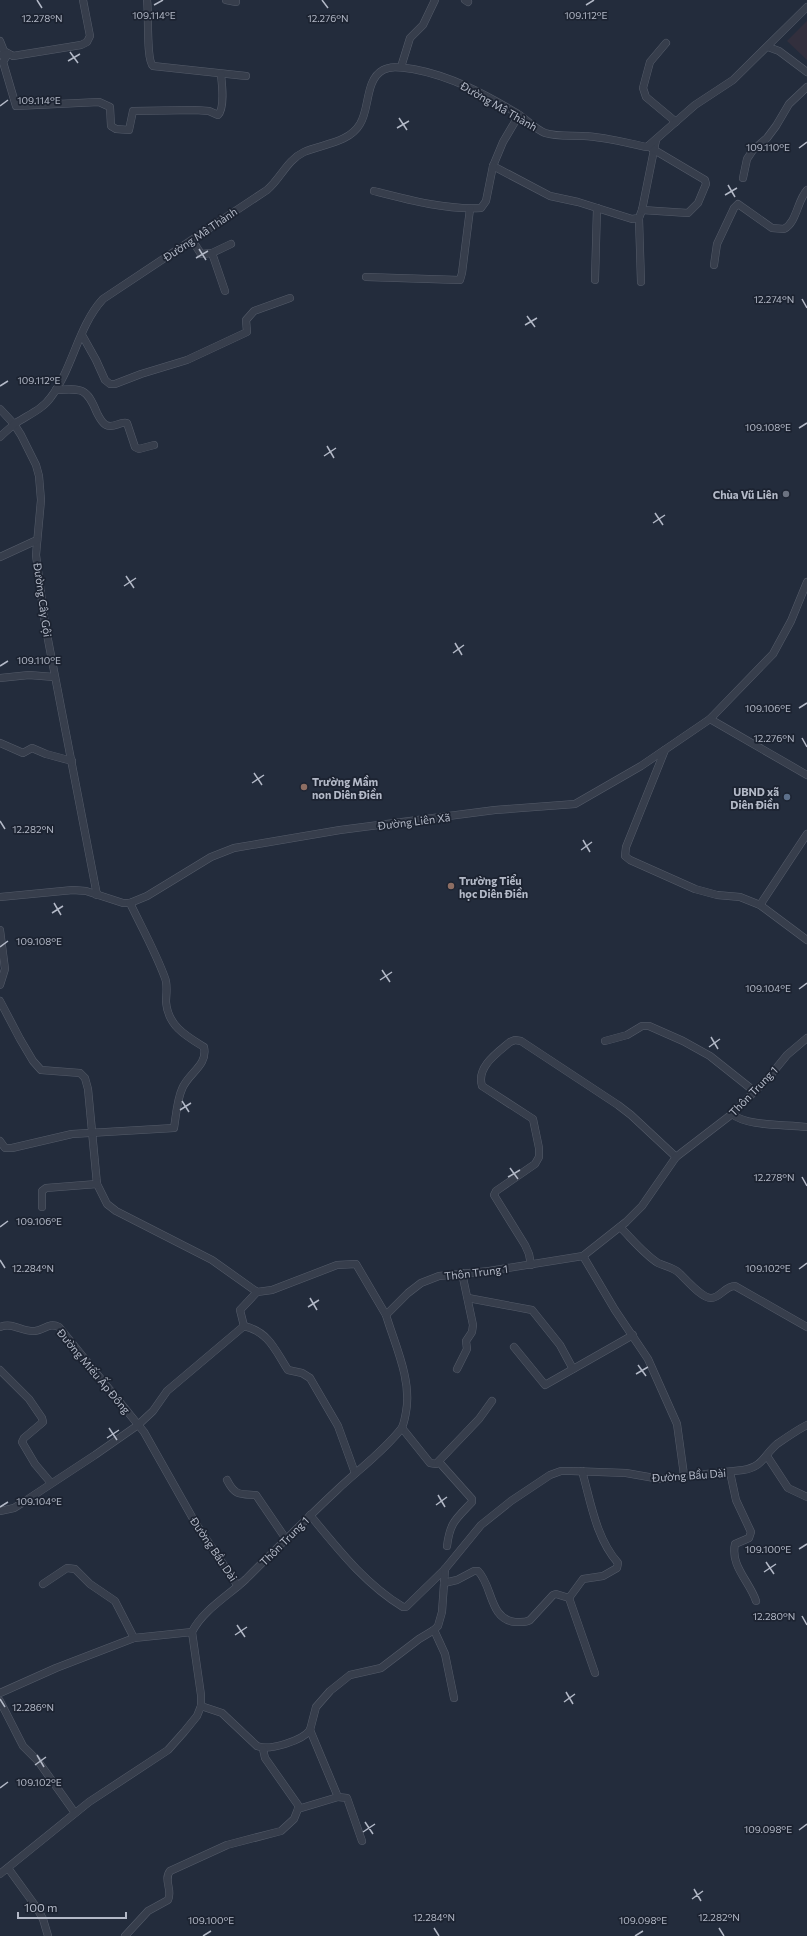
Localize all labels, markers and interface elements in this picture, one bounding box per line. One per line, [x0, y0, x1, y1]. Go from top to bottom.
text: 109.114°E [132, 9, 176, 21]
text: 109.112°E [564, 9, 608, 21]
text: 12.278°N [21, 12, 63, 24]
text: 12.276°N [307, 12, 349, 24]
street label: Đường Mâ Thành [458, 78, 540, 133]
text: 109.114°E [17, 94, 61, 106]
text: 109.110°E [746, 141, 790, 153]
street label: Đường Mâ Thành [160, 204, 239, 264]
text: 12.274°N [754, 293, 794, 305]
text: 109.112°E [17, 374, 61, 386]
text: 109.108°E [745, 421, 791, 433]
place label: Chùa Vũ Liên [713, 488, 778, 501]
marker: Chùa Vũ Liên [781, 489, 791, 499]
street label: Đường Cây Gội [31, 561, 55, 638]
text: 109.110°E [17, 654, 61, 666]
text: 109.106°E [745, 702, 791, 714]
text: 12.276°N [753, 732, 795, 744]
place label: Trường Mầm non Diên Điền [312, 775, 382, 801]
marker: Trường Mầm non Diên Điền [299, 782, 309, 792]
place label: UBND xã Diên Điền [730, 785, 779, 811]
marker: UBND xã Diên Điền [782, 792, 792, 802]
street label: Đường Liên Xã [376, 810, 451, 832]
text: 12.282°N [12, 823, 54, 835]
place label: Trường Tiểu học Diên Điền [459, 874, 528, 901]
marker: Trường Tiểu học Diên Điền [446, 881, 456, 891]
text: 109.108°E [16, 935, 62, 947]
text: 109.104°E [745, 982, 791, 994]
street label: Thôn Trung 1 [726, 1063, 780, 1119]
text: 12.278°N [753, 1171, 795, 1183]
text: 109.106°E [16, 1215, 62, 1227]
text: 12.284°N [12, 1262, 54, 1274]
street label: Thôn Trung 1 [443, 1262, 509, 1282]
text: 109.102°E [745, 1262, 791, 1274]
street label: Đường Miếu Ấp Đông [54, 1324, 135, 1416]
street label: Đường Bầu Dài [651, 1466, 727, 1484]
text: 109.104°E [16, 1495, 62, 1507]
street label: Đường Bầu Dài [187, 1514, 240, 1583]
street label: Thôn Trung 1 [257, 1514, 311, 1568]
text: 109.100°E [745, 1543, 791, 1555]
text: 12.280°N [753, 1610, 795, 1622]
text: 12.286°N [12, 1701, 54, 1713]
text: 109.102°E [16, 1776, 62, 1788]
text: 109.098°E [744, 1823, 792, 1835]
scale bar [18, 1894, 126, 1920]
text: 100 m [24, 1900, 58, 1914]
text: 12.284°N [413, 1911, 455, 1923]
text: 12.282°N [698, 1911, 740, 1923]
text: 109.100°E [188, 1914, 234, 1926]
text: 109.098°E [619, 1914, 667, 1926]

